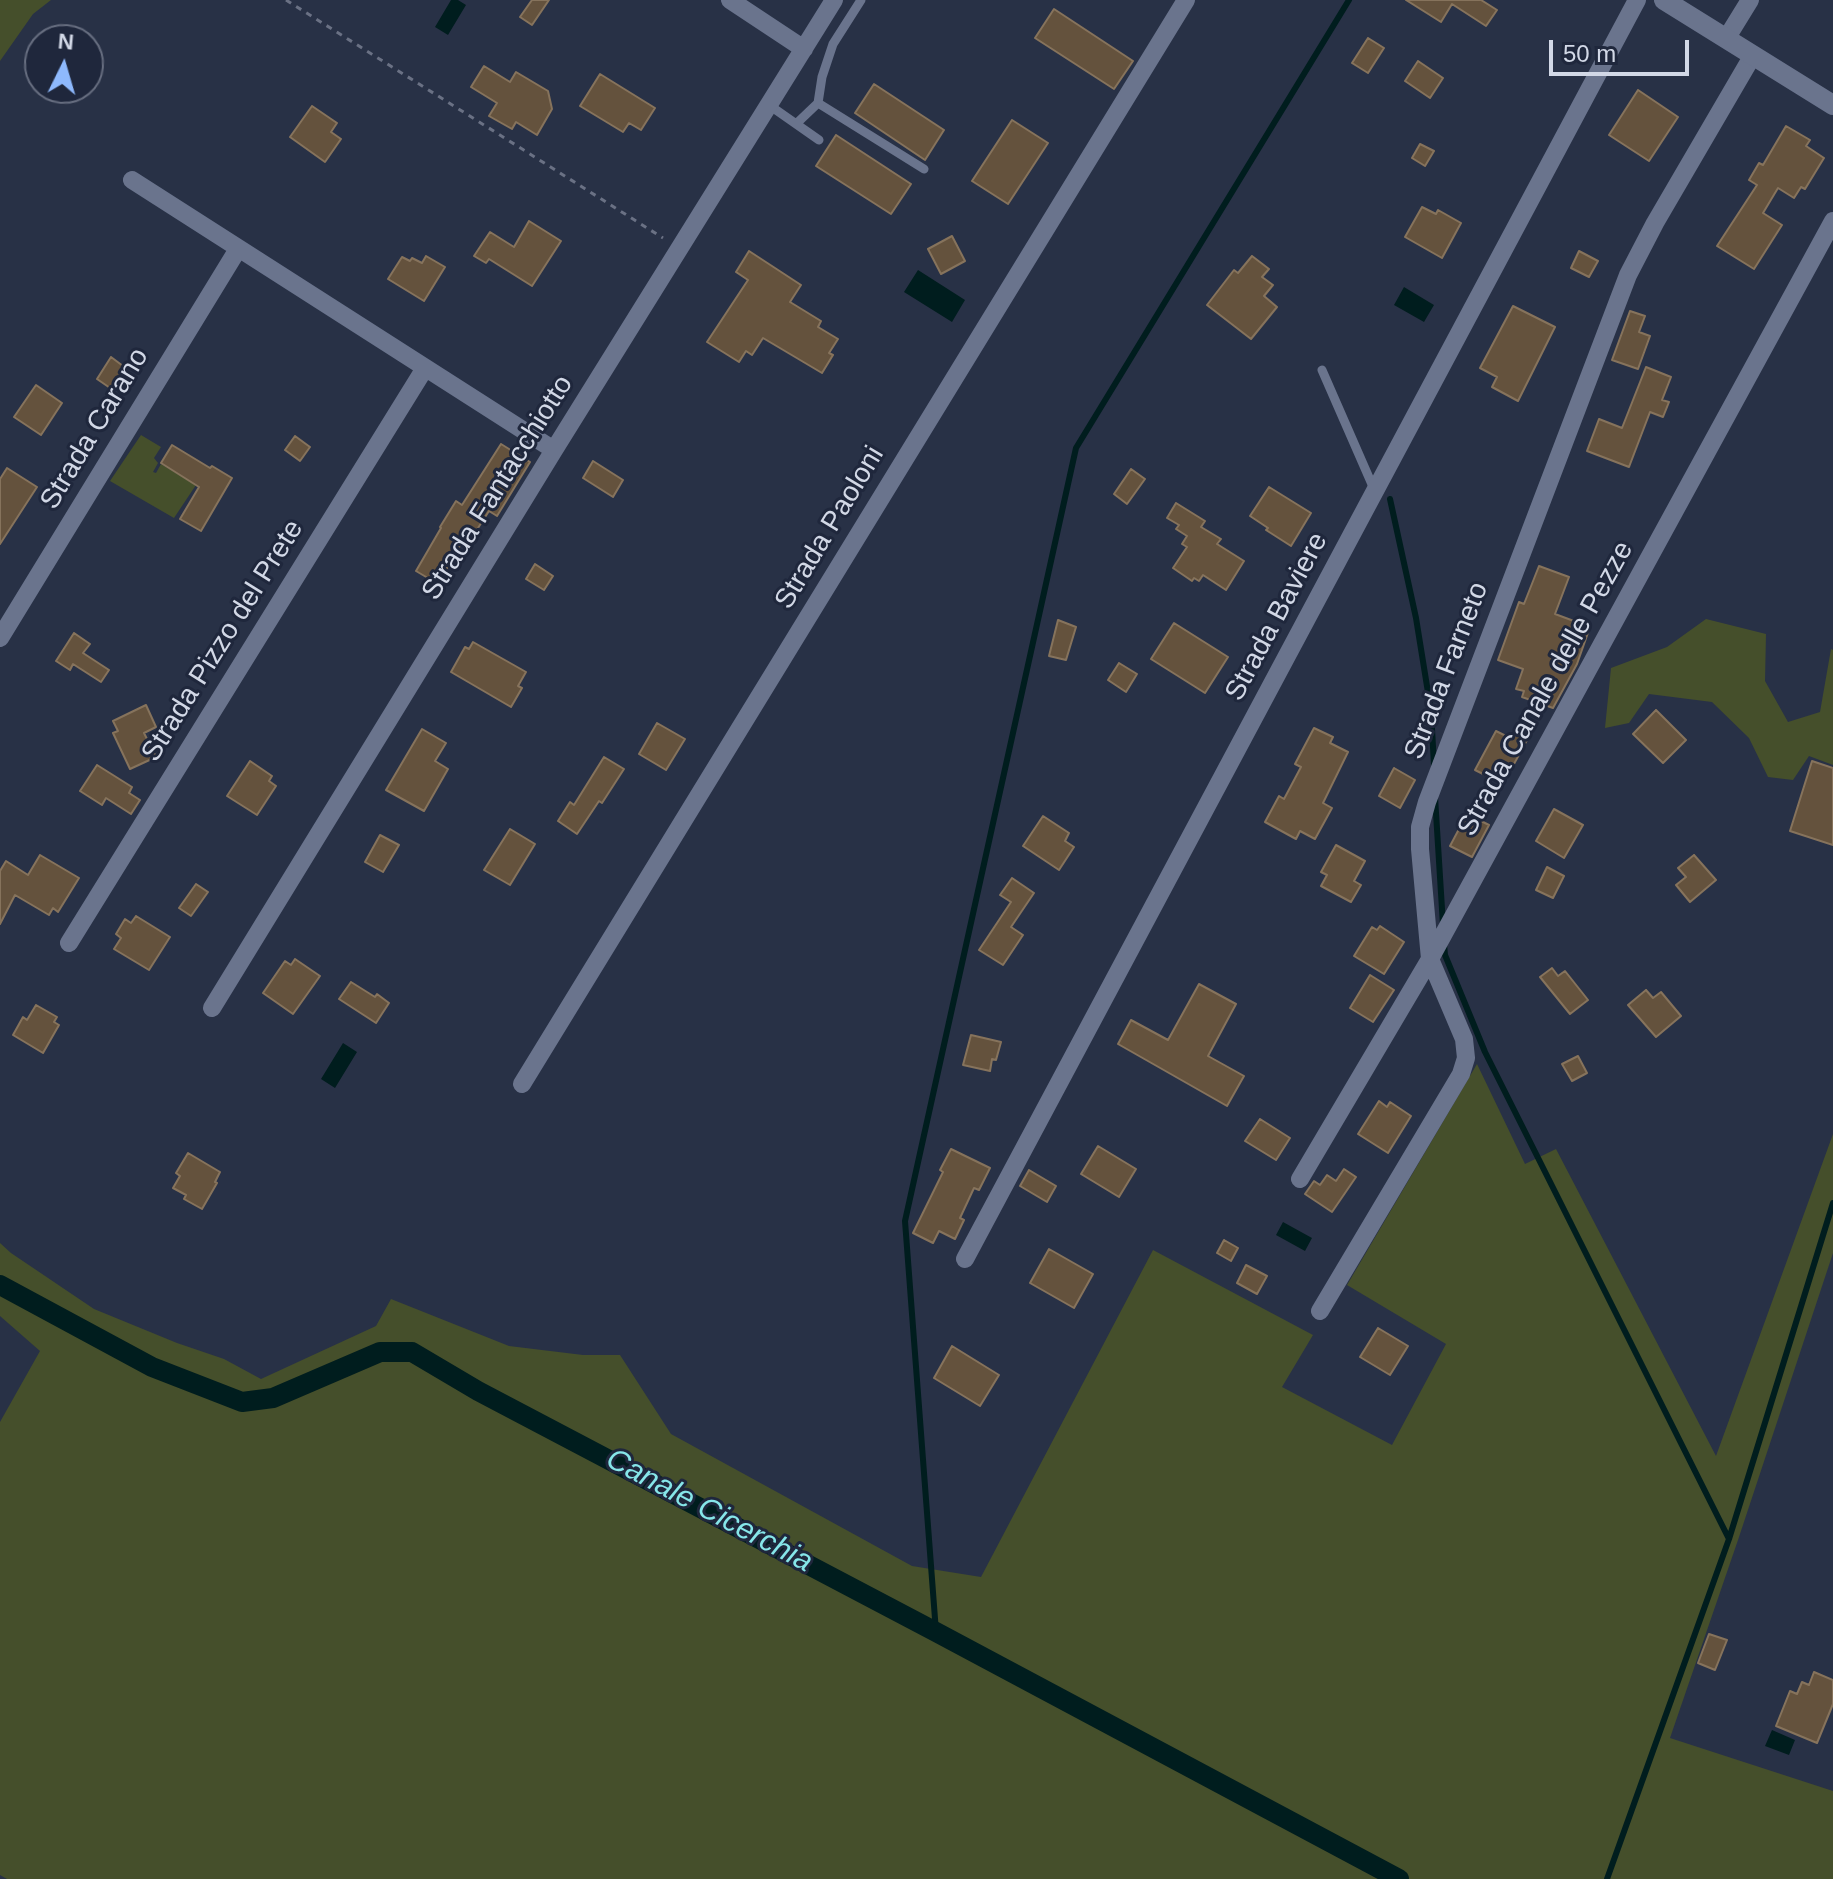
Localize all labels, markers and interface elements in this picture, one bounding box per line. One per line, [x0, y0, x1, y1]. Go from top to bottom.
north arrow [24, 24, 104, 104]
scale bar [1553, 24, 1693, 74]
text: N [57, 28, 75, 55]
text: 50 m [1563, 40, 1616, 67]
street label: Strada Carano [34, 342, 156, 516]
street label: Strada Fantacchiotto [415, 370, 581, 606]
street label: Strada Paoloni [768, 441, 892, 615]
street label: Strada Pizzo del Prete [135, 514, 311, 768]
street label: Strada Baviere [1219, 527, 1335, 707]
street label: Strada Canale delle Pezze [1451, 536, 1641, 842]
street label: Strada Farneto [1398, 578, 1496, 764]
water label: Canale Cicerchia [600, 1441, 818, 1581]

